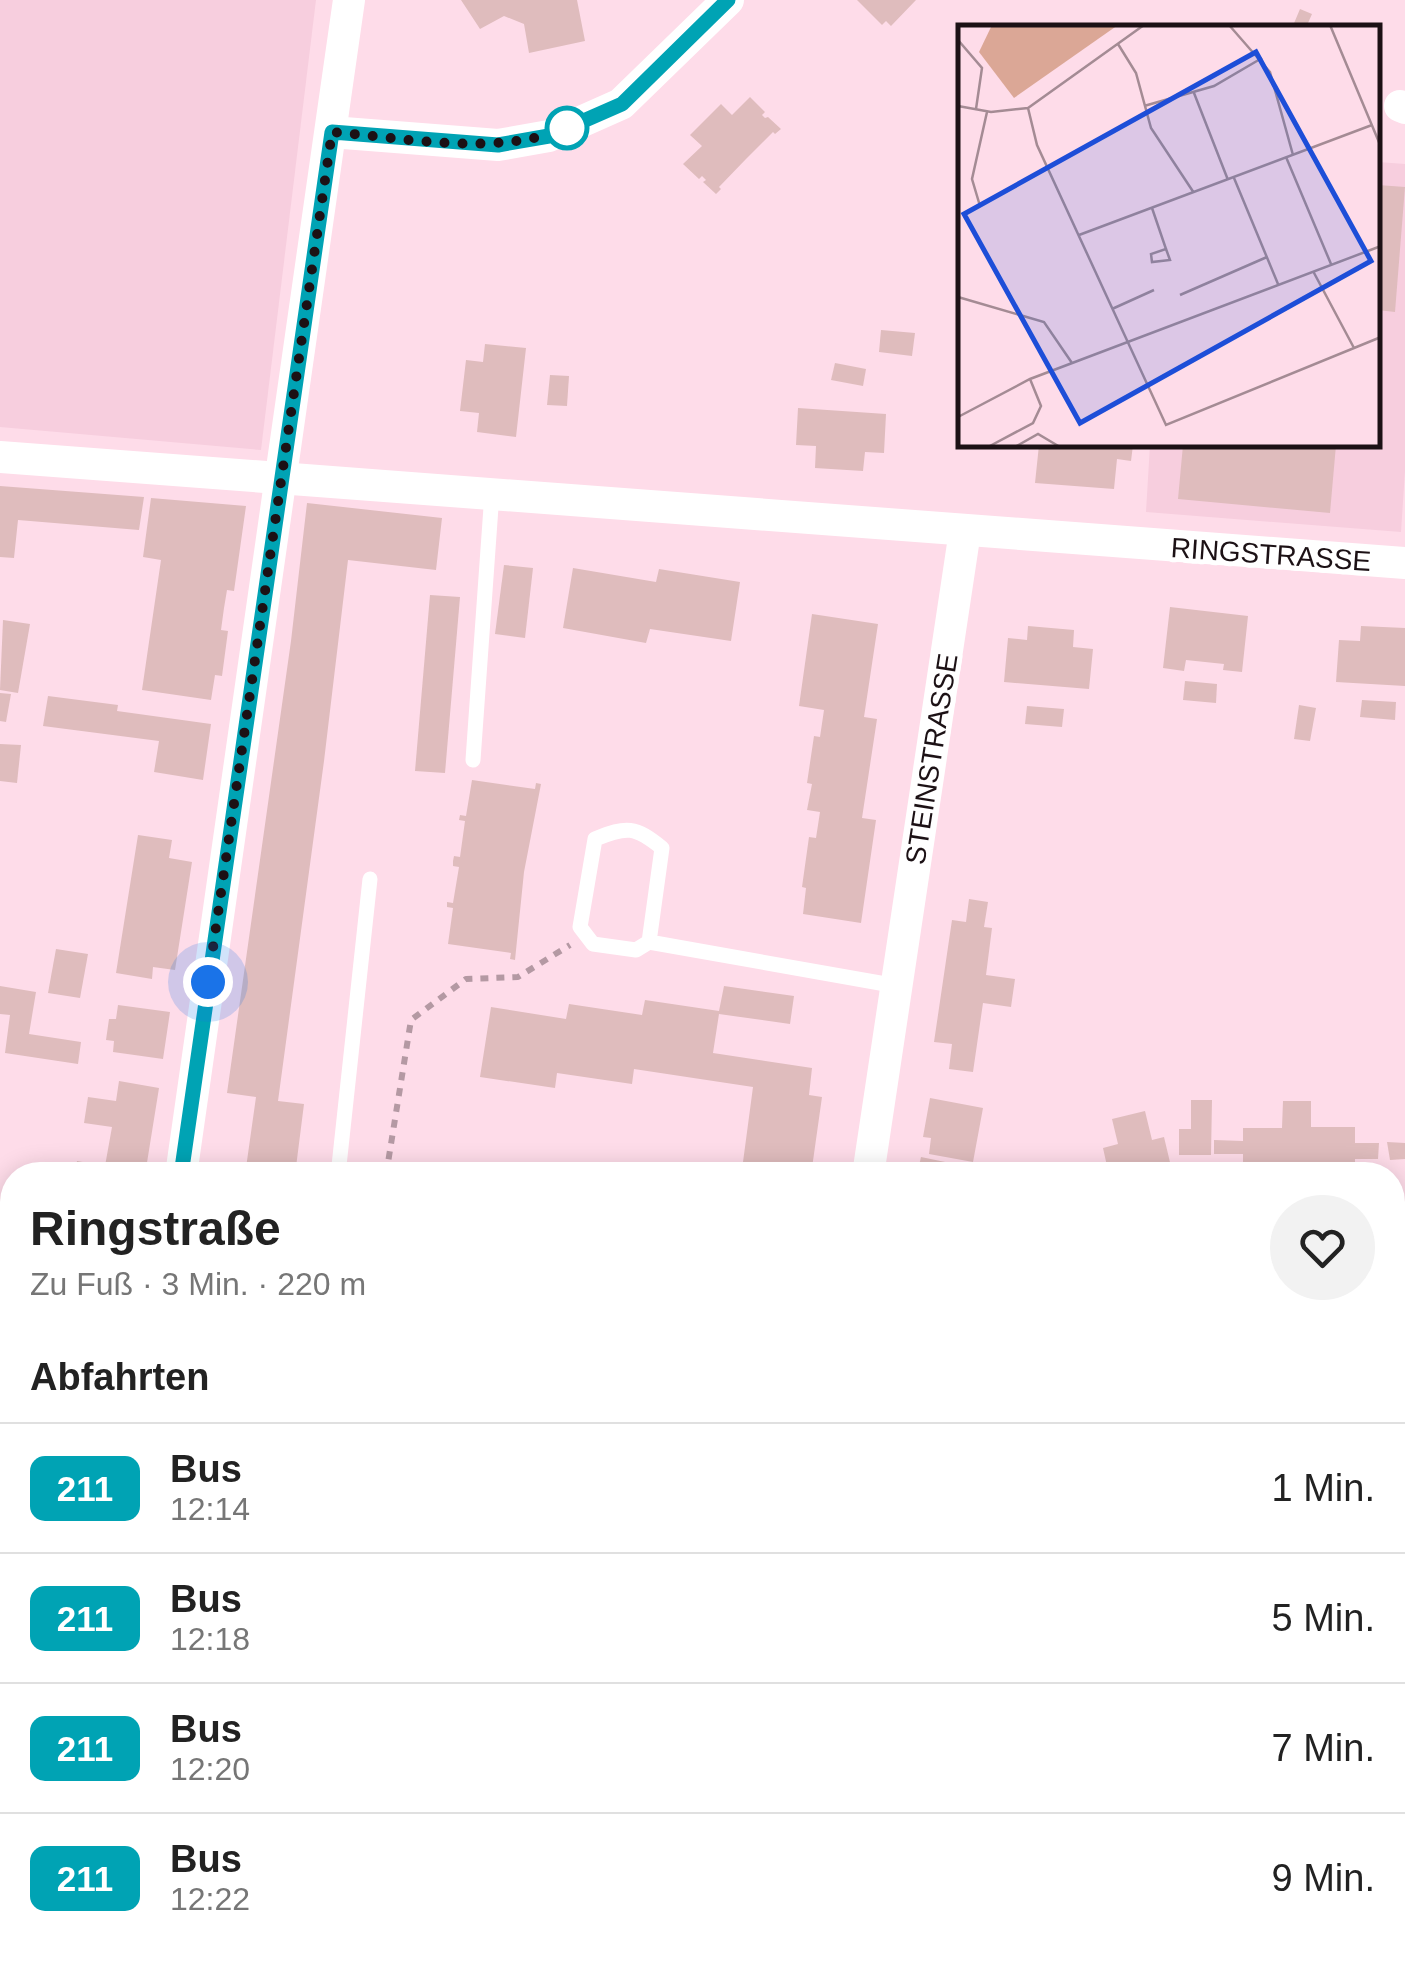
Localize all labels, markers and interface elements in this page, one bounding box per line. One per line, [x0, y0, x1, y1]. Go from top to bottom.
inset map [958, 25, 1380, 448]
unlabelled marker [546, 107, 588, 149]
street label: RINGSTRASSE [1170, 532, 1372, 577]
street label: STEINSTRASSE [900, 651, 963, 867]
your location [183, 957, 233, 1007]
button: heart [1270, 1195, 1375, 1300]
text: Ringstraße [30, 1202, 281, 1255]
text: Zu Fuß · 3 Min. · 220 m [30, 1266, 366, 1302]
text: Abfahrten [30, 1356, 209, 1398]
text: Bus [170, 1448, 242, 1490]
text: 1 Min. [1272, 1467, 1375, 1509]
text: 211 [57, 1469, 113, 1508]
text: 12:14 [170, 1491, 250, 1527]
text: Bus [170, 1578, 242, 1620]
text: 5 Min. [1272, 1597, 1375, 1639]
text: 211 [57, 1599, 113, 1638]
text: 12:18 [170, 1621, 250, 1657]
text: Bus [170, 1708, 242, 1750]
text: 7 Min. [1272, 1727, 1375, 1769]
text: 211 [57, 1729, 113, 1768]
text: 12:20 [170, 1751, 250, 1787]
text: Bus [170, 1838, 242, 1880]
text: 9 Min. [1272, 1857, 1375, 1899]
text: 211 [57, 1859, 113, 1898]
text: 12:22 [170, 1881, 250, 1917]

